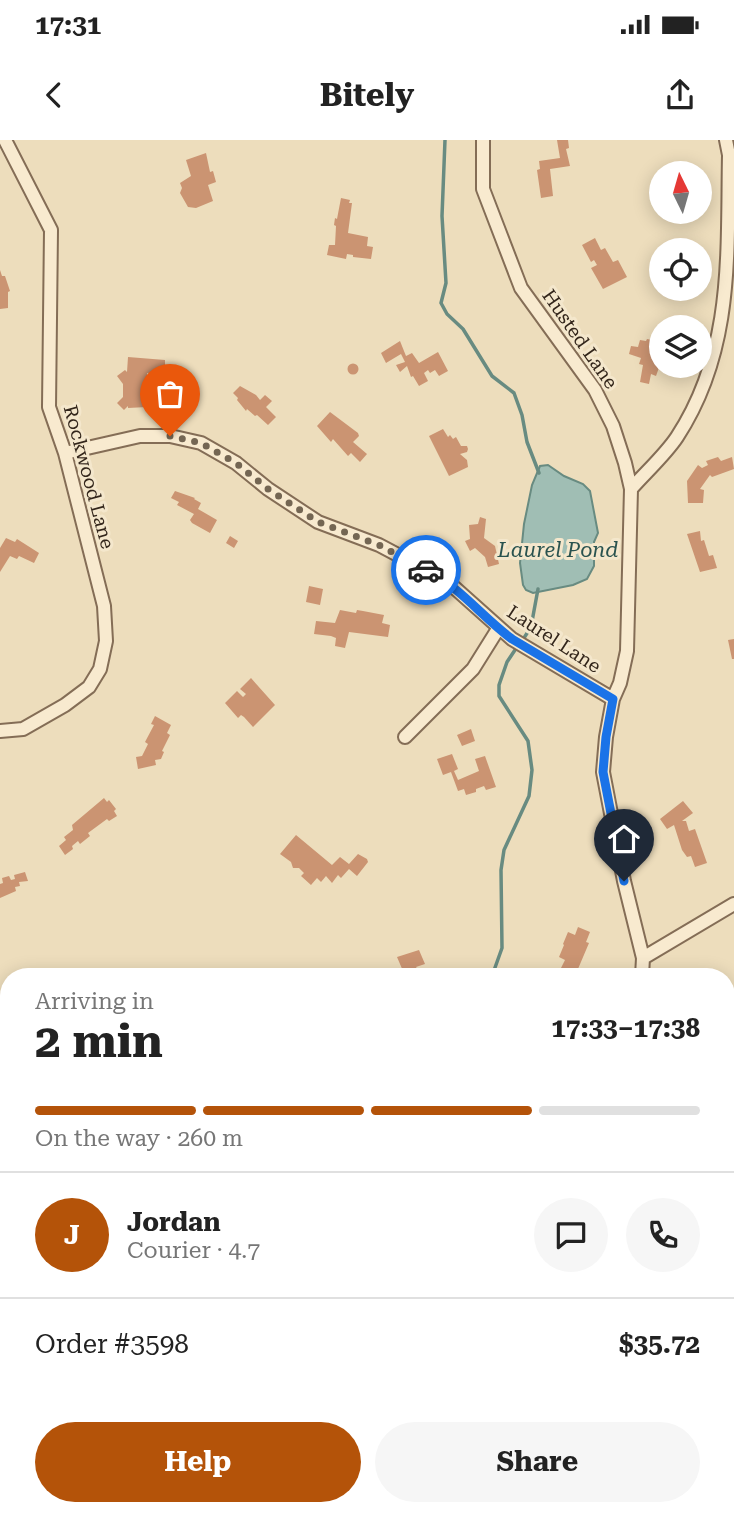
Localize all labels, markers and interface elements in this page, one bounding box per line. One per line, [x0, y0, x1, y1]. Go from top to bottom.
text: 17:31 [35, 10, 101, 40]
icon: back [35, 76, 73, 114]
text: Bitely [320, 76, 414, 114]
icon: share [661, 76, 699, 114]
north arrow [649, 161, 712, 224]
map controls [649, 161, 712, 378]
button: locate [649, 238, 712, 301]
street label: Husted Lane [537, 285, 623, 393]
button: layers [649, 315, 712, 378]
pin [140, 364, 200, 436]
icon: bag [151, 375, 189, 413]
street label: Rockwood Lane [59, 403, 119, 551]
courier [391, 535, 461, 605]
water label: Laurel Pond [497, 538, 618, 562]
icon: car [407, 551, 445, 589]
street label: Laurel Lane [503, 600, 605, 678]
pin [594, 809, 654, 881]
icon: home [605, 820, 643, 858]
text: Arriving in [35, 988, 154, 1015]
text: 17:33–17:38 [551, 1013, 700, 1043]
text: 2 min [35, 1014, 163, 1068]
text: On the way · 260 m [35, 1125, 243, 1152]
button: chat [534, 1198, 608, 1272]
button: phone [626, 1198, 700, 1272]
text: Jordan [127, 1207, 221, 1237]
text: J [64, 1220, 80, 1250]
text: Courier · 4.7 [127, 1237, 260, 1264]
text: Order #3598 [35, 1329, 189, 1359]
text: $35.72 [619, 1329, 700, 1359]
button: Help [35, 1422, 361, 1502]
button: Share [375, 1422, 700, 1502]

